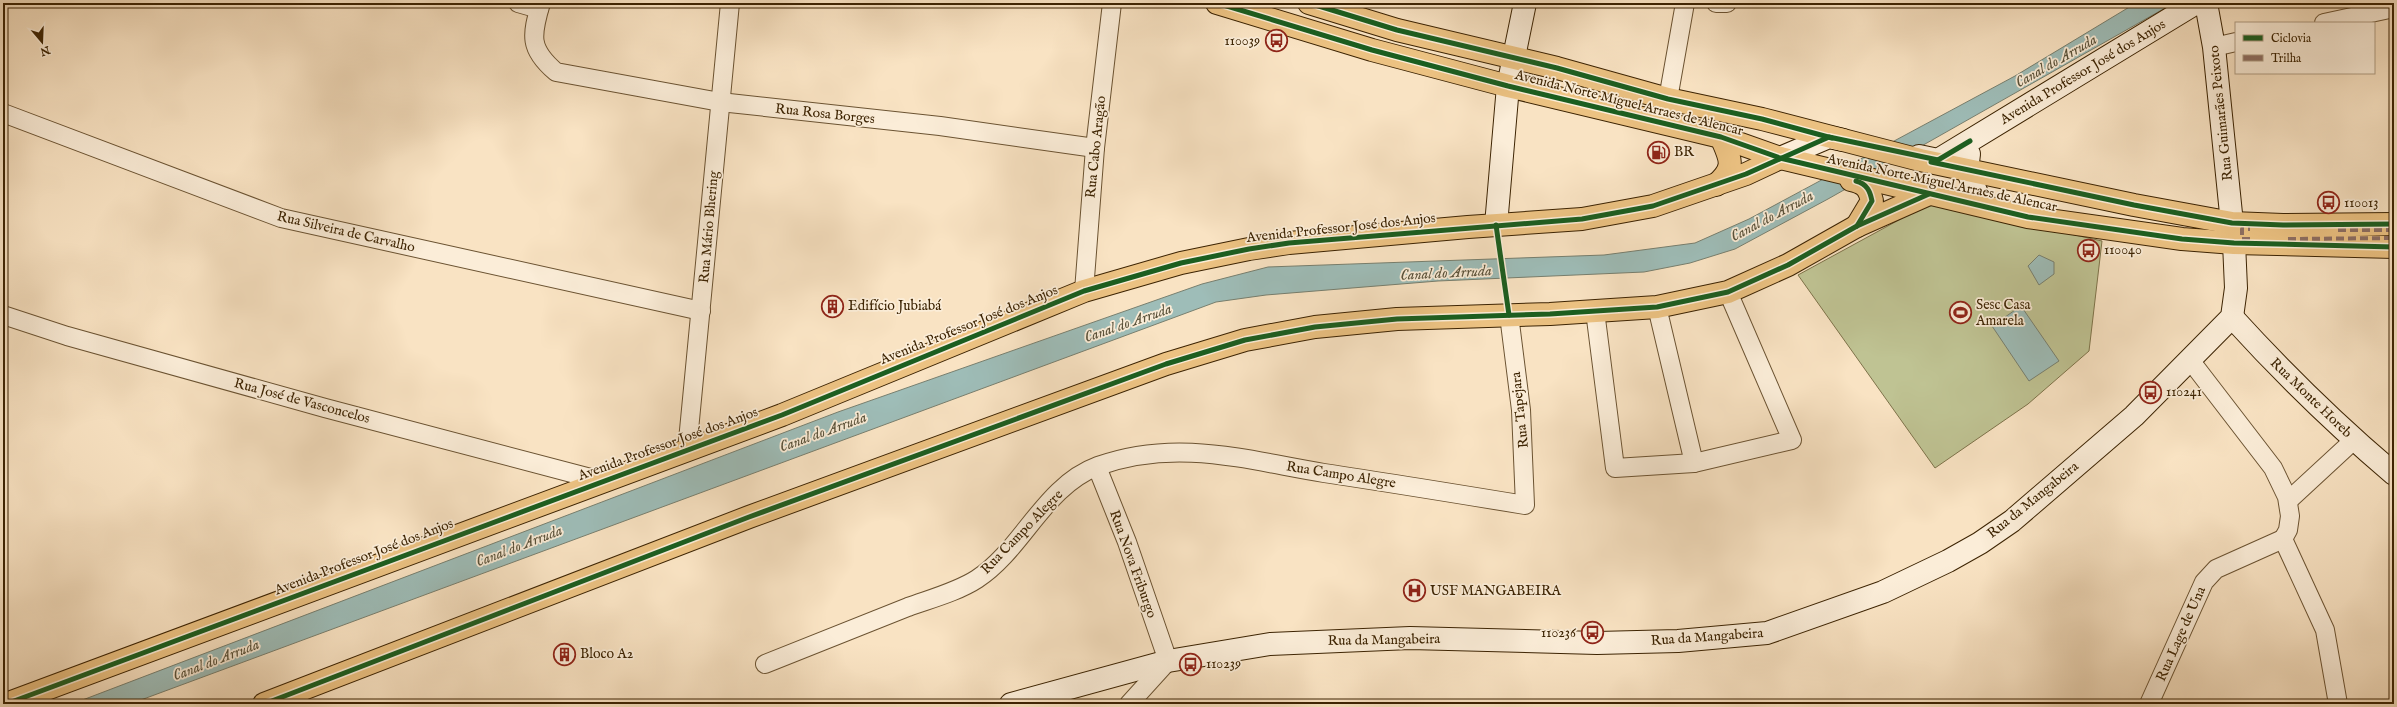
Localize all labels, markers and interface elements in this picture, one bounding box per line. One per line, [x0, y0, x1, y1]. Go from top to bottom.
street label: Avenida Professor José dos Anjos [1996, 15, 2169, 129]
north arrow [22, 22, 62, 62]
legend [2235, 22, 2375, 74]
bus stop icon: 110039 [1263, 28, 1289, 54]
water label: Canal do Arruda [2012, 30, 2101, 92]
text: Ciclovia [2271, 31, 2312, 46]
place label: 110039 [1225, 32, 1260, 50]
text: N [38, 42, 53, 59]
street label: Rua Guimarães Peixoto [2205, 44, 2237, 182]
text: Trilha [2271, 51, 2302, 66]
street label: Avenida Norte Miguel Arraes de Alencar [1512, 66, 1745, 140]
street label: Rua Cabo Aragão [1082, 94, 1110, 199]
street label: Rua Rosa Borges [774, 100, 876, 128]
fuel station icon: BR [1645, 139, 1671, 165]
place label: BR [1674, 143, 1694, 161]
street label: Avenida Norte Miguel Arraes de Alencar [1824, 150, 2059, 216]
street label: Rua Mário Bhering [695, 170, 723, 284]
water label: Canal do Arruda [1727, 186, 1817, 246]
bus stop icon: 110013 [2315, 190, 2341, 216]
place label: 110013 [2344, 194, 2378, 212]
street label: Rua Silveira de Carvalho [275, 207, 417, 257]
street label: Avenida Professor José dos Anjos [1245, 209, 1437, 247]
bus stop icon: 110040 [2076, 237, 2102, 263]
place label: 110040 [2104, 241, 2142, 259]
water label: Canal do Arruda [1400, 261, 1492, 285]
street label: Avenida Professor José dos Anjos [877, 281, 1061, 369]
building icon: Edifício Jubiabá [820, 293, 846, 319]
place label: Sesc Casa Amarela [1975, 296, 2032, 330]
place label: Edifício Jubiabá [848, 297, 942, 315]
water label: Canal do Arruda [1082, 299, 1175, 347]
sports icon: Sesc Casa Amarela [1947, 300, 1973, 326]
street label: Rua Monte Horeb [2266, 354, 2356, 442]
street label: Rua Tapejara [1507, 370, 1533, 449]
street label: Rua José de Vasconcelos [232, 374, 372, 428]
bus stop icon: 110241 [2137, 379, 2163, 405]
place label: 110241 [2166, 383, 2202, 401]
street label: Avenida Professor José dos Anjos [575, 403, 760, 485]
water label: Canal do Arruda [777, 407, 869, 457]
street label: Rua Campo Alegre [1285, 457, 1398, 493]
street label: Rua da Mangabeira [1984, 457, 2083, 542]
street label: Rua Campo Alegre [977, 485, 1067, 578]
street label: Rua Nova Friburgo [1105, 507, 1161, 621]
street label: Avenida Professor José dos Anjos [271, 515, 456, 600]
water label: Canal do Arruda [473, 521, 565, 571]
hospital icon: USF MANGABEIRA [1402, 578, 1428, 604]
place label: USF MANGABEIRA [1430, 582, 1562, 600]
street label: Rua Lage de Una [2152, 583, 2210, 684]
bus stop icon: 110236 [1579, 620, 1605, 646]
place label: 110236 [1541, 624, 1577, 642]
street label: Rua da Mangabeira [1650, 624, 1765, 650]
street label: Rua da Mangabeira [1328, 630, 1441, 650]
water label: Canal do Arruda [170, 635, 262, 685]
building icon: Bloco A2 [552, 641, 578, 667]
place label: Bloco A2 [580, 645, 634, 663]
bus stop icon: 110239 [1177, 651, 1203, 677]
place label: 110239 [1206, 655, 1241, 673]

